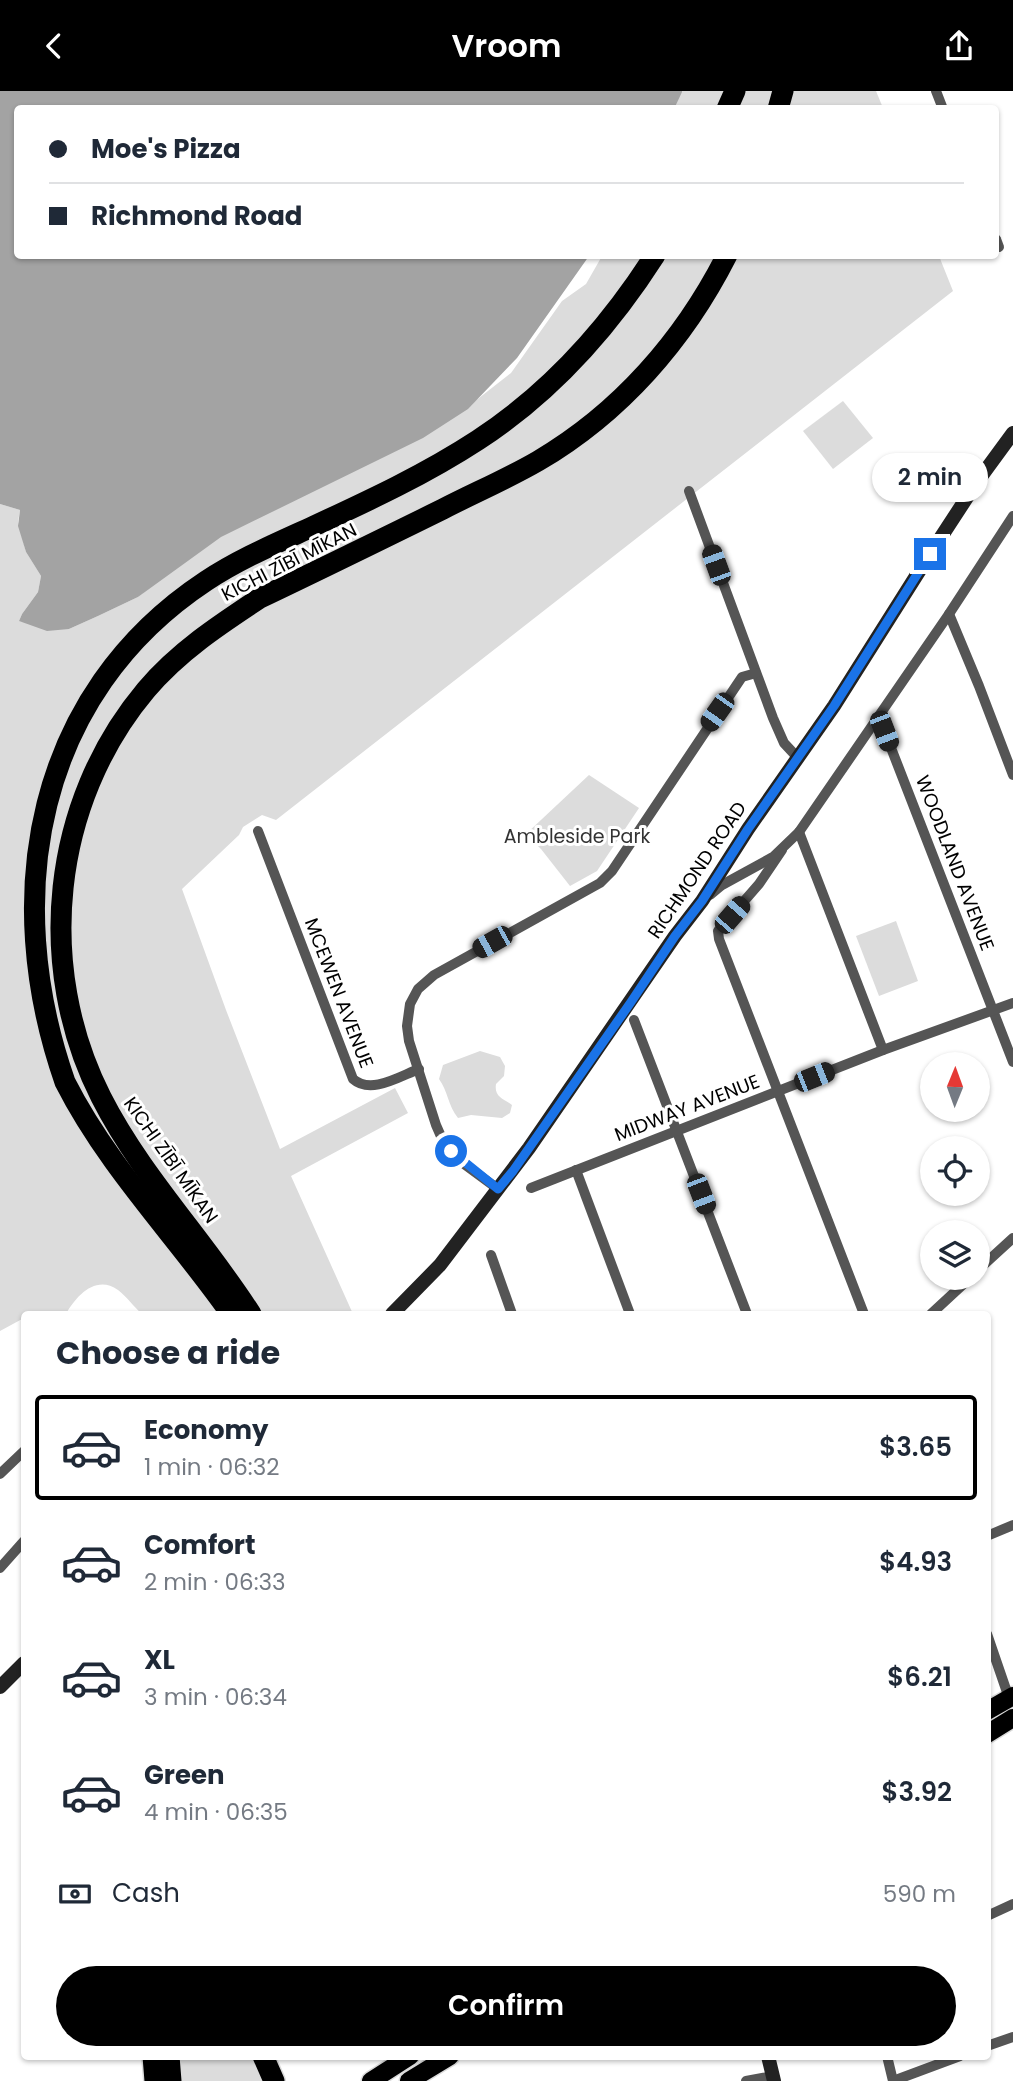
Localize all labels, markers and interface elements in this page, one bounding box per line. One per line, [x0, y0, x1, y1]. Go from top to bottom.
text: Vroom [451, 23, 562, 68]
icon: back [35, 27, 73, 65]
icon: share [940, 27, 978, 65]
text: Moe's Pizza [91, 131, 241, 167]
text: Richmond Road [91, 198, 302, 234]
callout: 2 min [872, 453, 988, 501]
text: 2 min [898, 461, 962, 493]
street label: KICHI ZĪBĪ MĪKAN [217, 516, 361, 608]
route end [914, 538, 946, 570]
car [699, 542, 734, 588]
car [697, 689, 738, 735]
car [867, 708, 902, 754]
street label: WOODLAND AVENUE [909, 771, 1001, 955]
street label: RICHMOND ROAD [641, 796, 753, 944]
park label: Ambleside Park [504, 823, 651, 850]
car [711, 892, 754, 938]
street label: MCEWEN AVENUE [298, 914, 380, 1072]
car [469, 923, 516, 961]
north arrow [920, 1052, 990, 1122]
map controls [920, 1052, 990, 1290]
car [791, 1059, 838, 1095]
street label: MIDWAY AVENUE [611, 1068, 763, 1148]
street label: KICHI ZĪBĪ MĪKAN [117, 1091, 225, 1229]
route start [435, 1135, 467, 1167]
button: locate [920, 1136, 990, 1206]
car [684, 1171, 719, 1217]
button: layers [920, 1220, 990, 1290]
text: Choose a ride [56, 1330, 280, 1375]
text: Economy [144, 1412, 268, 1448]
icon: car [60, 1416, 123, 1479]
text: $3.65 [879, 1429, 952, 1465]
text: 1 min · 06:32 [144, 1451, 279, 1483]
text: Comfort [144, 1527, 256, 1563]
icon: car [60, 1531, 123, 1594]
text: $4.93 [879, 1544, 952, 1580]
text: 2 min · 06:33 [144, 1566, 286, 1598]
text: XL [144, 1642, 175, 1678]
icon: car [60, 1646, 123, 1709]
text: $6.21 [887, 1659, 952, 1695]
text: 3 min · 06:34 [144, 1681, 287, 1713]
text: Green [144, 1757, 225, 1793]
icon: car [60, 1761, 123, 1824]
text: $3.92 [881, 1774, 952, 1810]
text: 4 min · 06:35 [144, 1796, 288, 1828]
icon: cash [56, 1875, 94, 1913]
text: Cash [112, 1875, 180, 1911]
text: 590 m [883, 1878, 956, 1910]
button: Confirm [56, 1966, 956, 2046]

